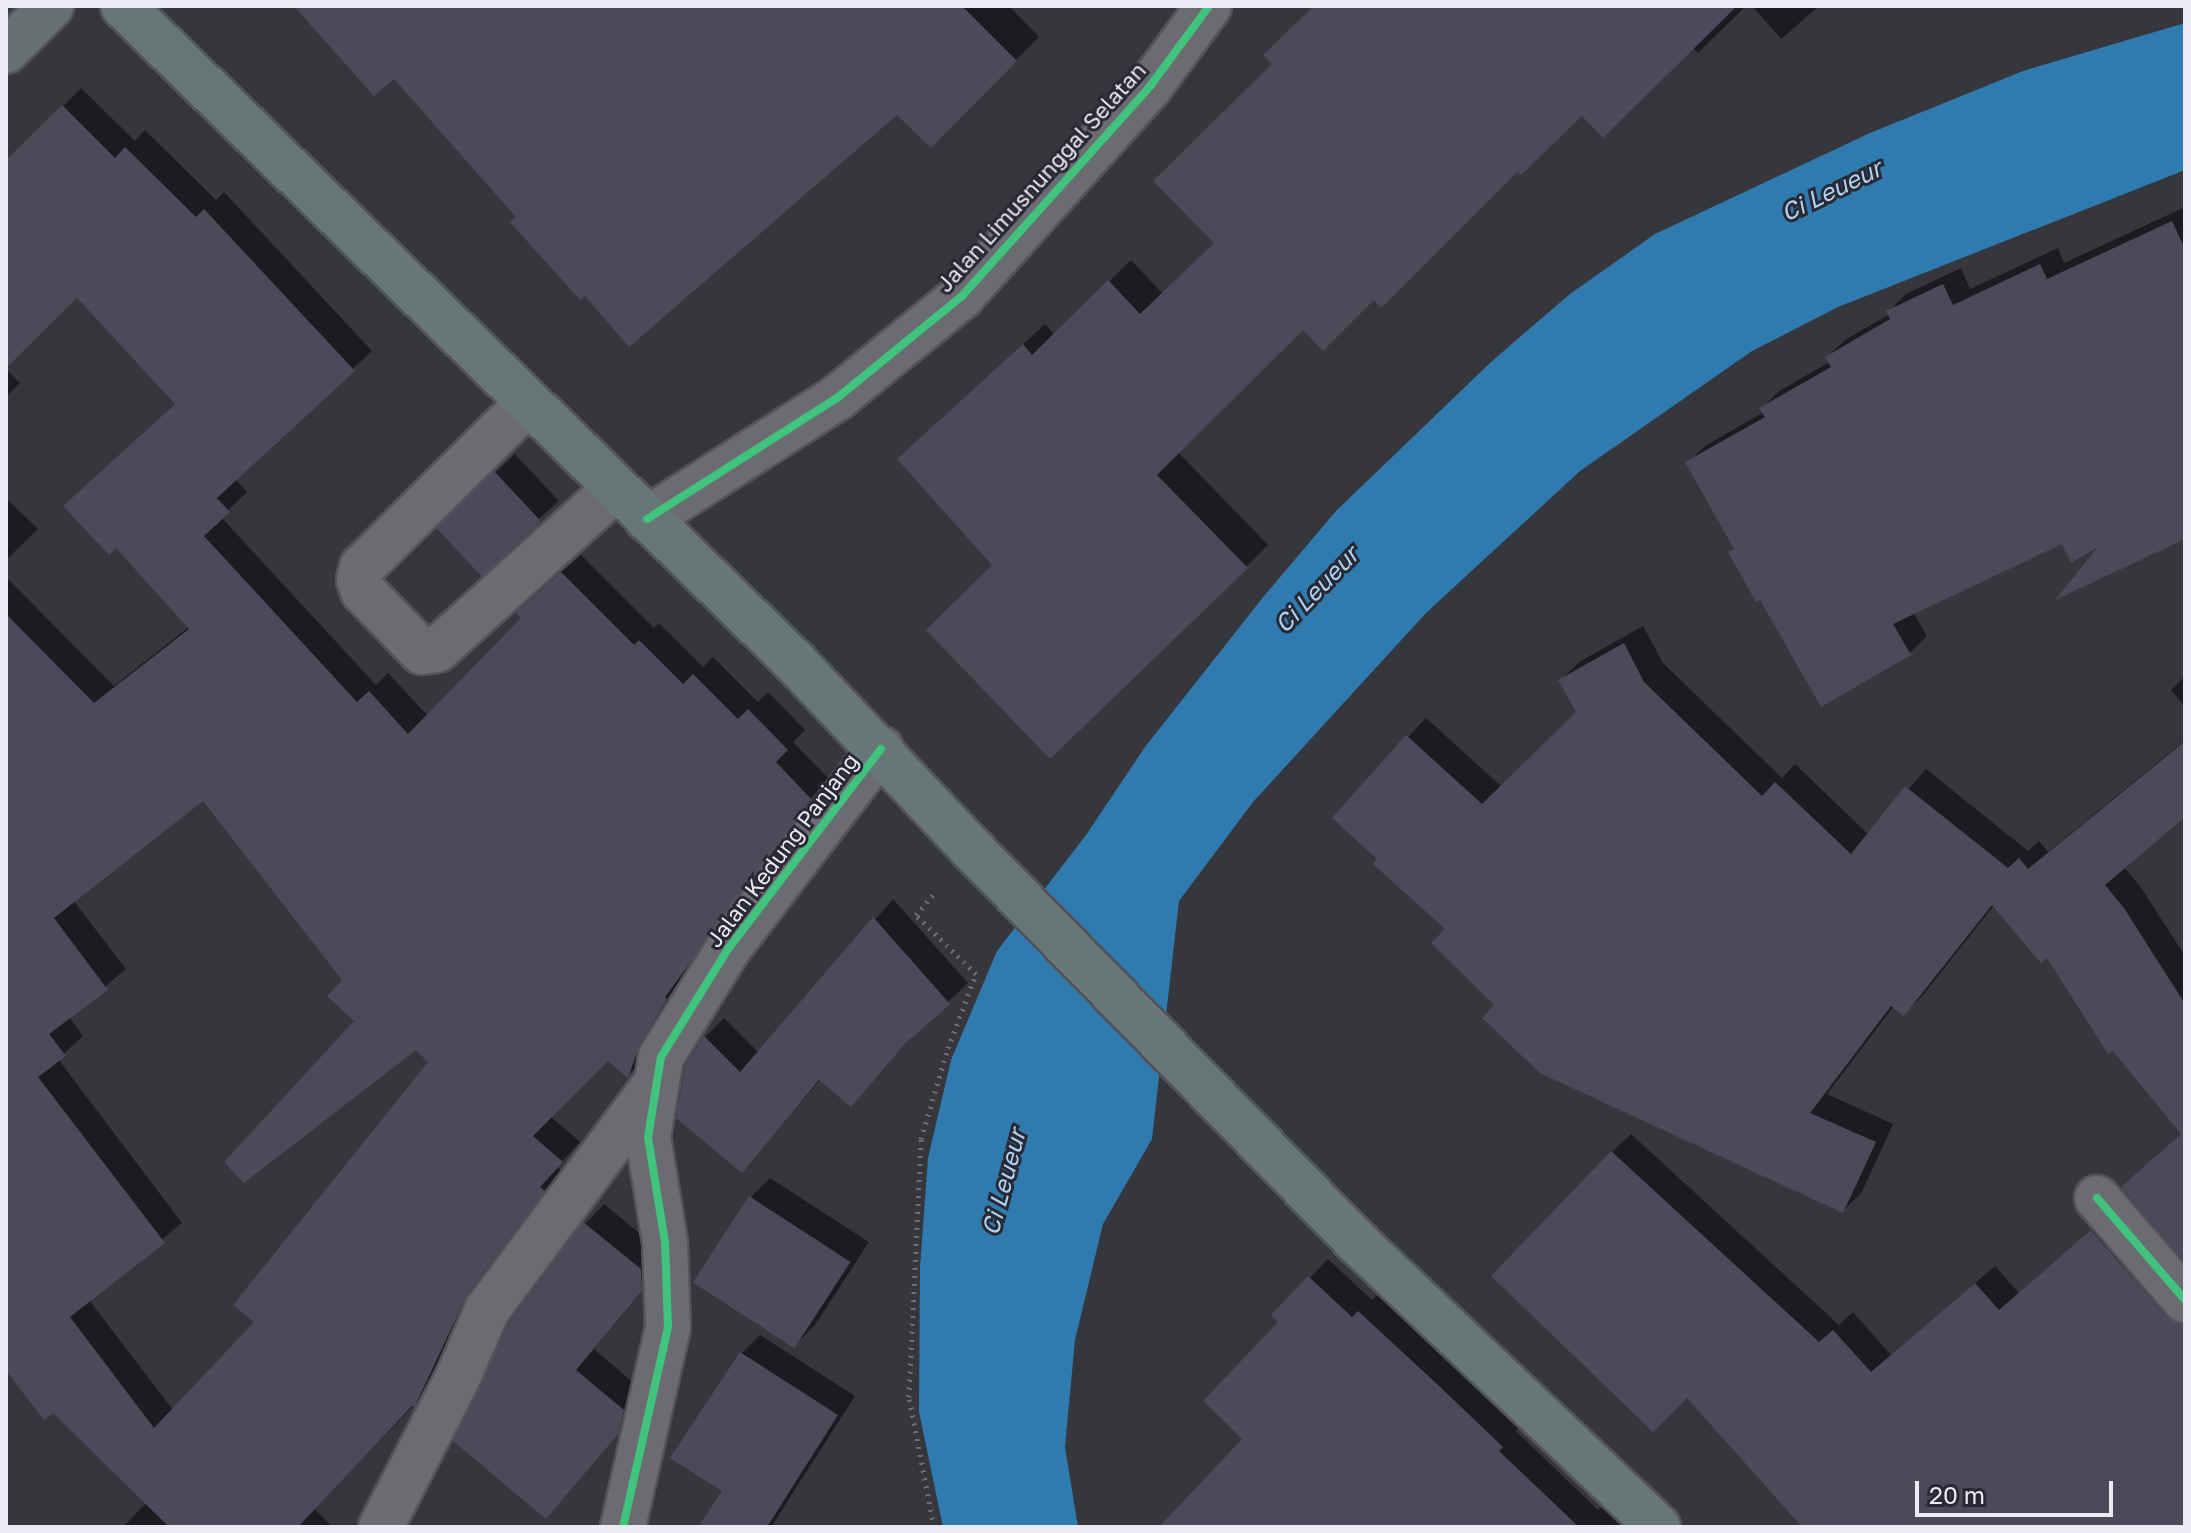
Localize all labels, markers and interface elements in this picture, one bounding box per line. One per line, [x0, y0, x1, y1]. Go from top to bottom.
street label: Jalan Limusnunggal Selatan [931, 57, 1151, 297]
water label: Ci Leueur [1776, 153, 1886, 227]
water label: Ci Leueur [1268, 540, 1364, 638]
street label: Jalan Kedung Panjang [701, 748, 863, 952]
water label: Ci Leueur [975, 1126, 1031, 1238]
scale bar [1919, 1465, 2117, 1515]
text: 20 m [1929, 1480, 1985, 1509]

